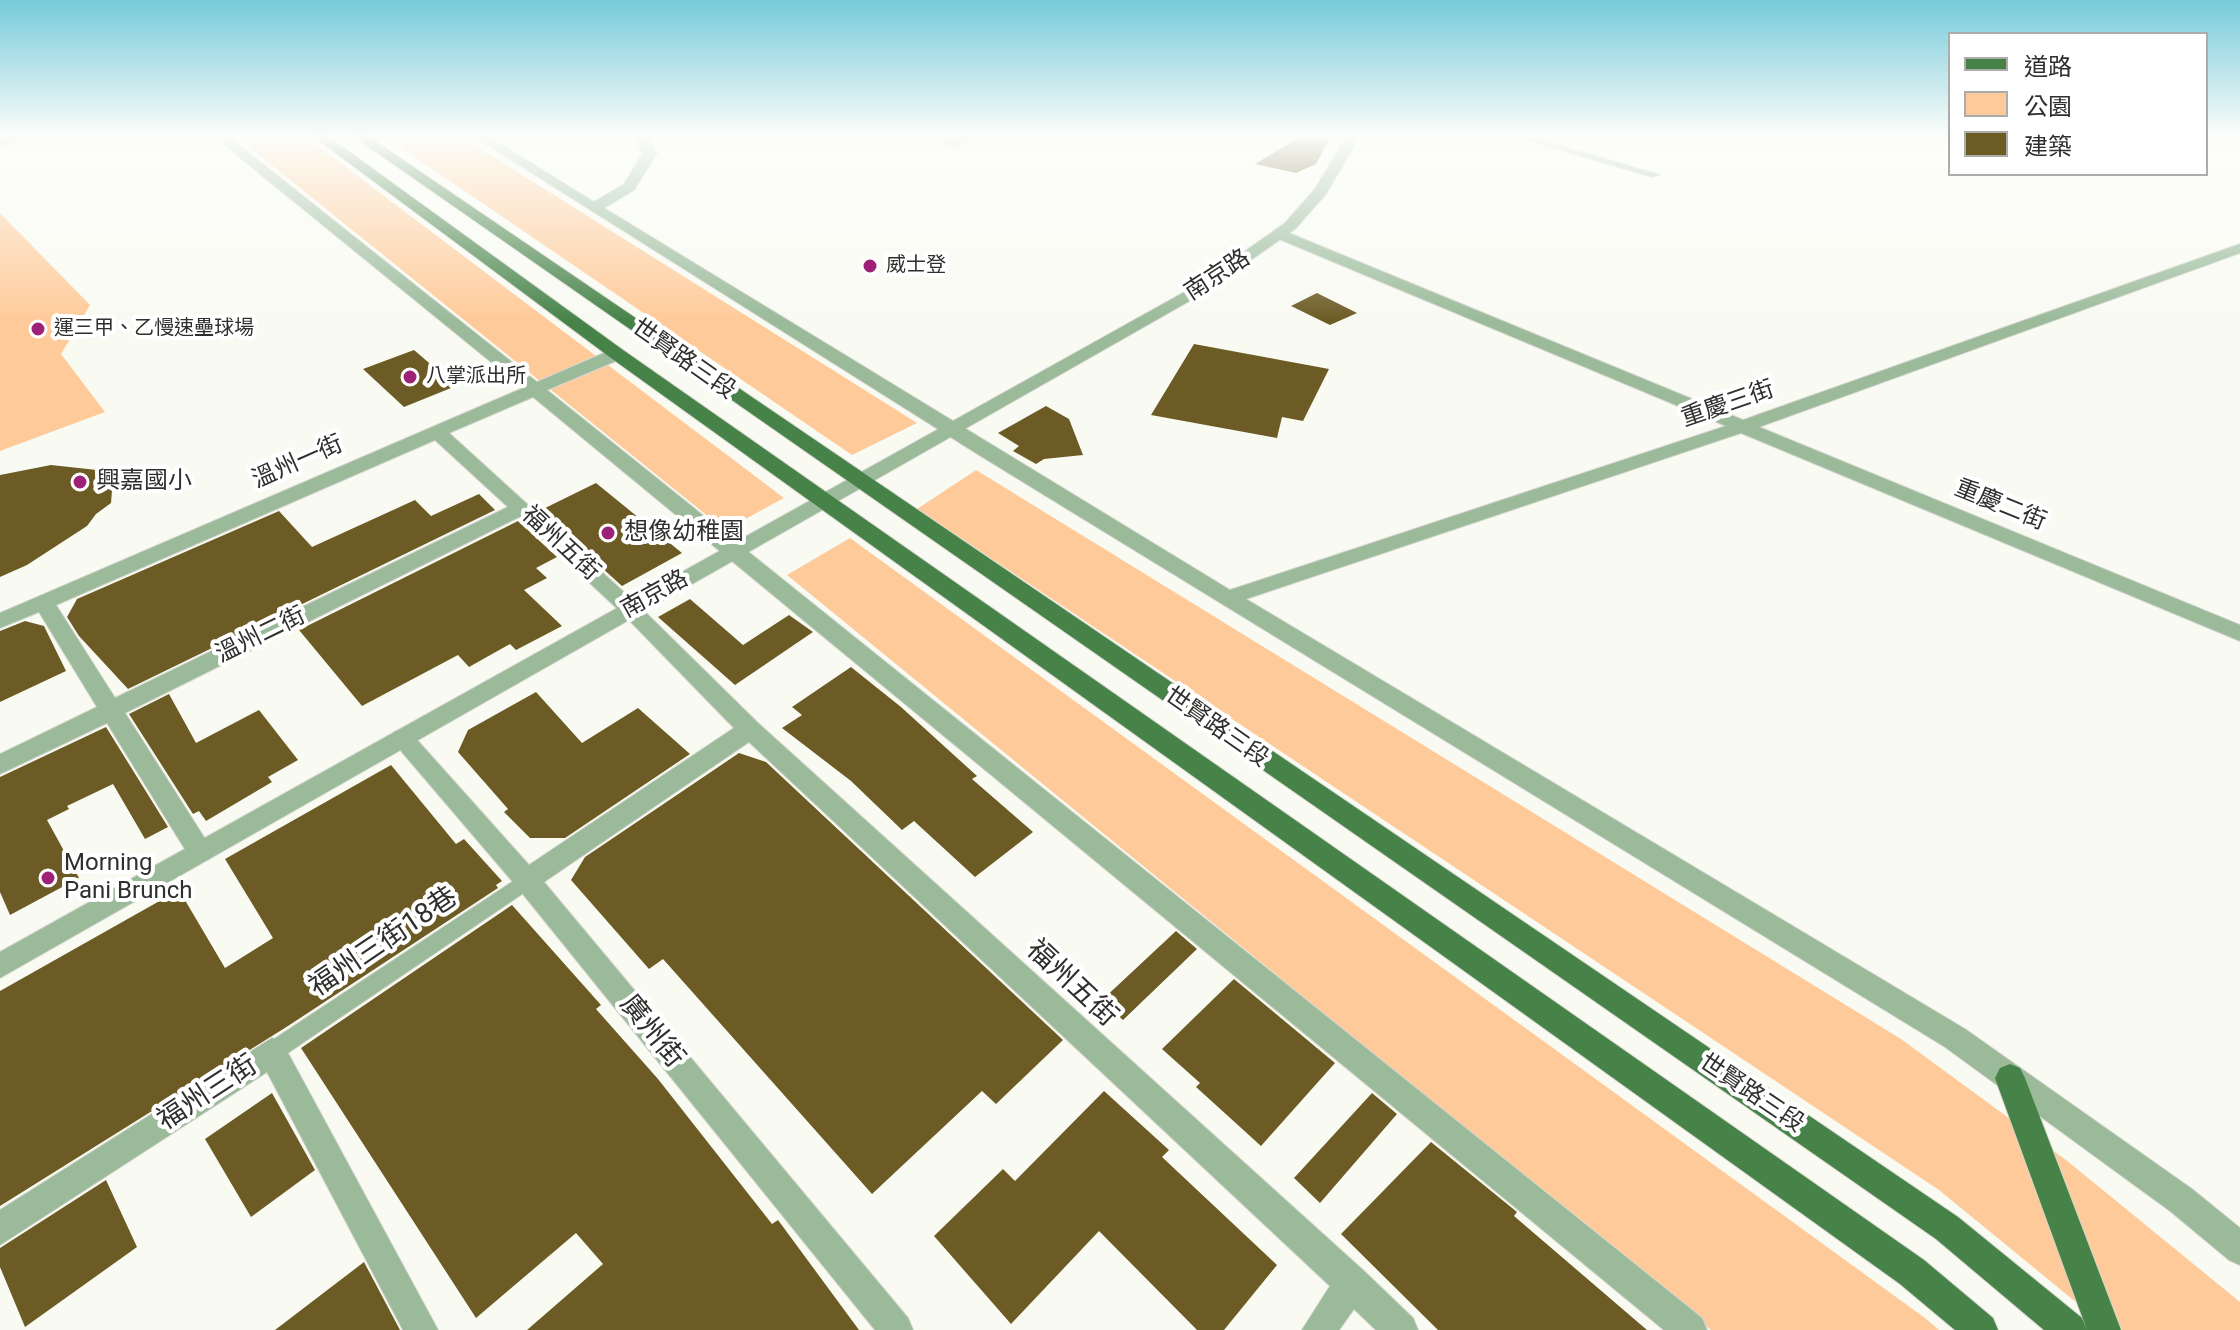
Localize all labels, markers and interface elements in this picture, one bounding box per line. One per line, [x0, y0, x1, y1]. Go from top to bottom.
legend [1948, 32, 2208, 176]
text: 道路 [2024, 53, 2072, 81]
text: 公園 [2024, 93, 2072, 121]
text: 建築 [2024, 133, 2072, 161]
street label: 南京路 [1180, 244, 1256, 308]
place label: 威士登 [886, 254, 946, 278]
marker: 威士登 [861, 257, 879, 275]
street label: 世賢路三段 [626, 314, 740, 406]
place label: 運三甲、乙慢速壘球場 [54, 317, 254, 341]
marker: 運三甲、乙慢速壘球場 [29, 320, 47, 338]
place label: 八掌派出所 [426, 365, 526, 389]
marker: 八掌派出所 [401, 368, 419, 386]
street label: 重慶三街 [1678, 376, 1778, 434]
street label: 溫州一街 [248, 430, 348, 496]
place label: 興嘉國小 [96, 468, 192, 496]
marker: 興嘉國小 [71, 473, 89, 491]
street label: 重慶二街 [1950, 475, 2050, 537]
street label: 福州五街 [515, 501, 605, 587]
place label: 想像幼稚園 [624, 519, 744, 547]
marker: 想像幼稚園 [599, 524, 617, 542]
street label: 南京路 [617, 565, 693, 625]
street label: 溫州二街 [212, 602, 310, 670]
street label: 世賢路三段 [1159, 682, 1273, 774]
place label: Morning Pani Brunch [64, 850, 192, 906]
marker: Morning Pani Brunch [39, 869, 57, 887]
street label: 福州三街18巷 [304, 881, 464, 1005]
street label: 福州五街 [1019, 934, 1123, 1034]
street label: 廣州街 [612, 989, 690, 1075]
street label: 福州三街 [152, 1049, 264, 1139]
street label: 世賢路三段 [1693, 1049, 1809, 1139]

